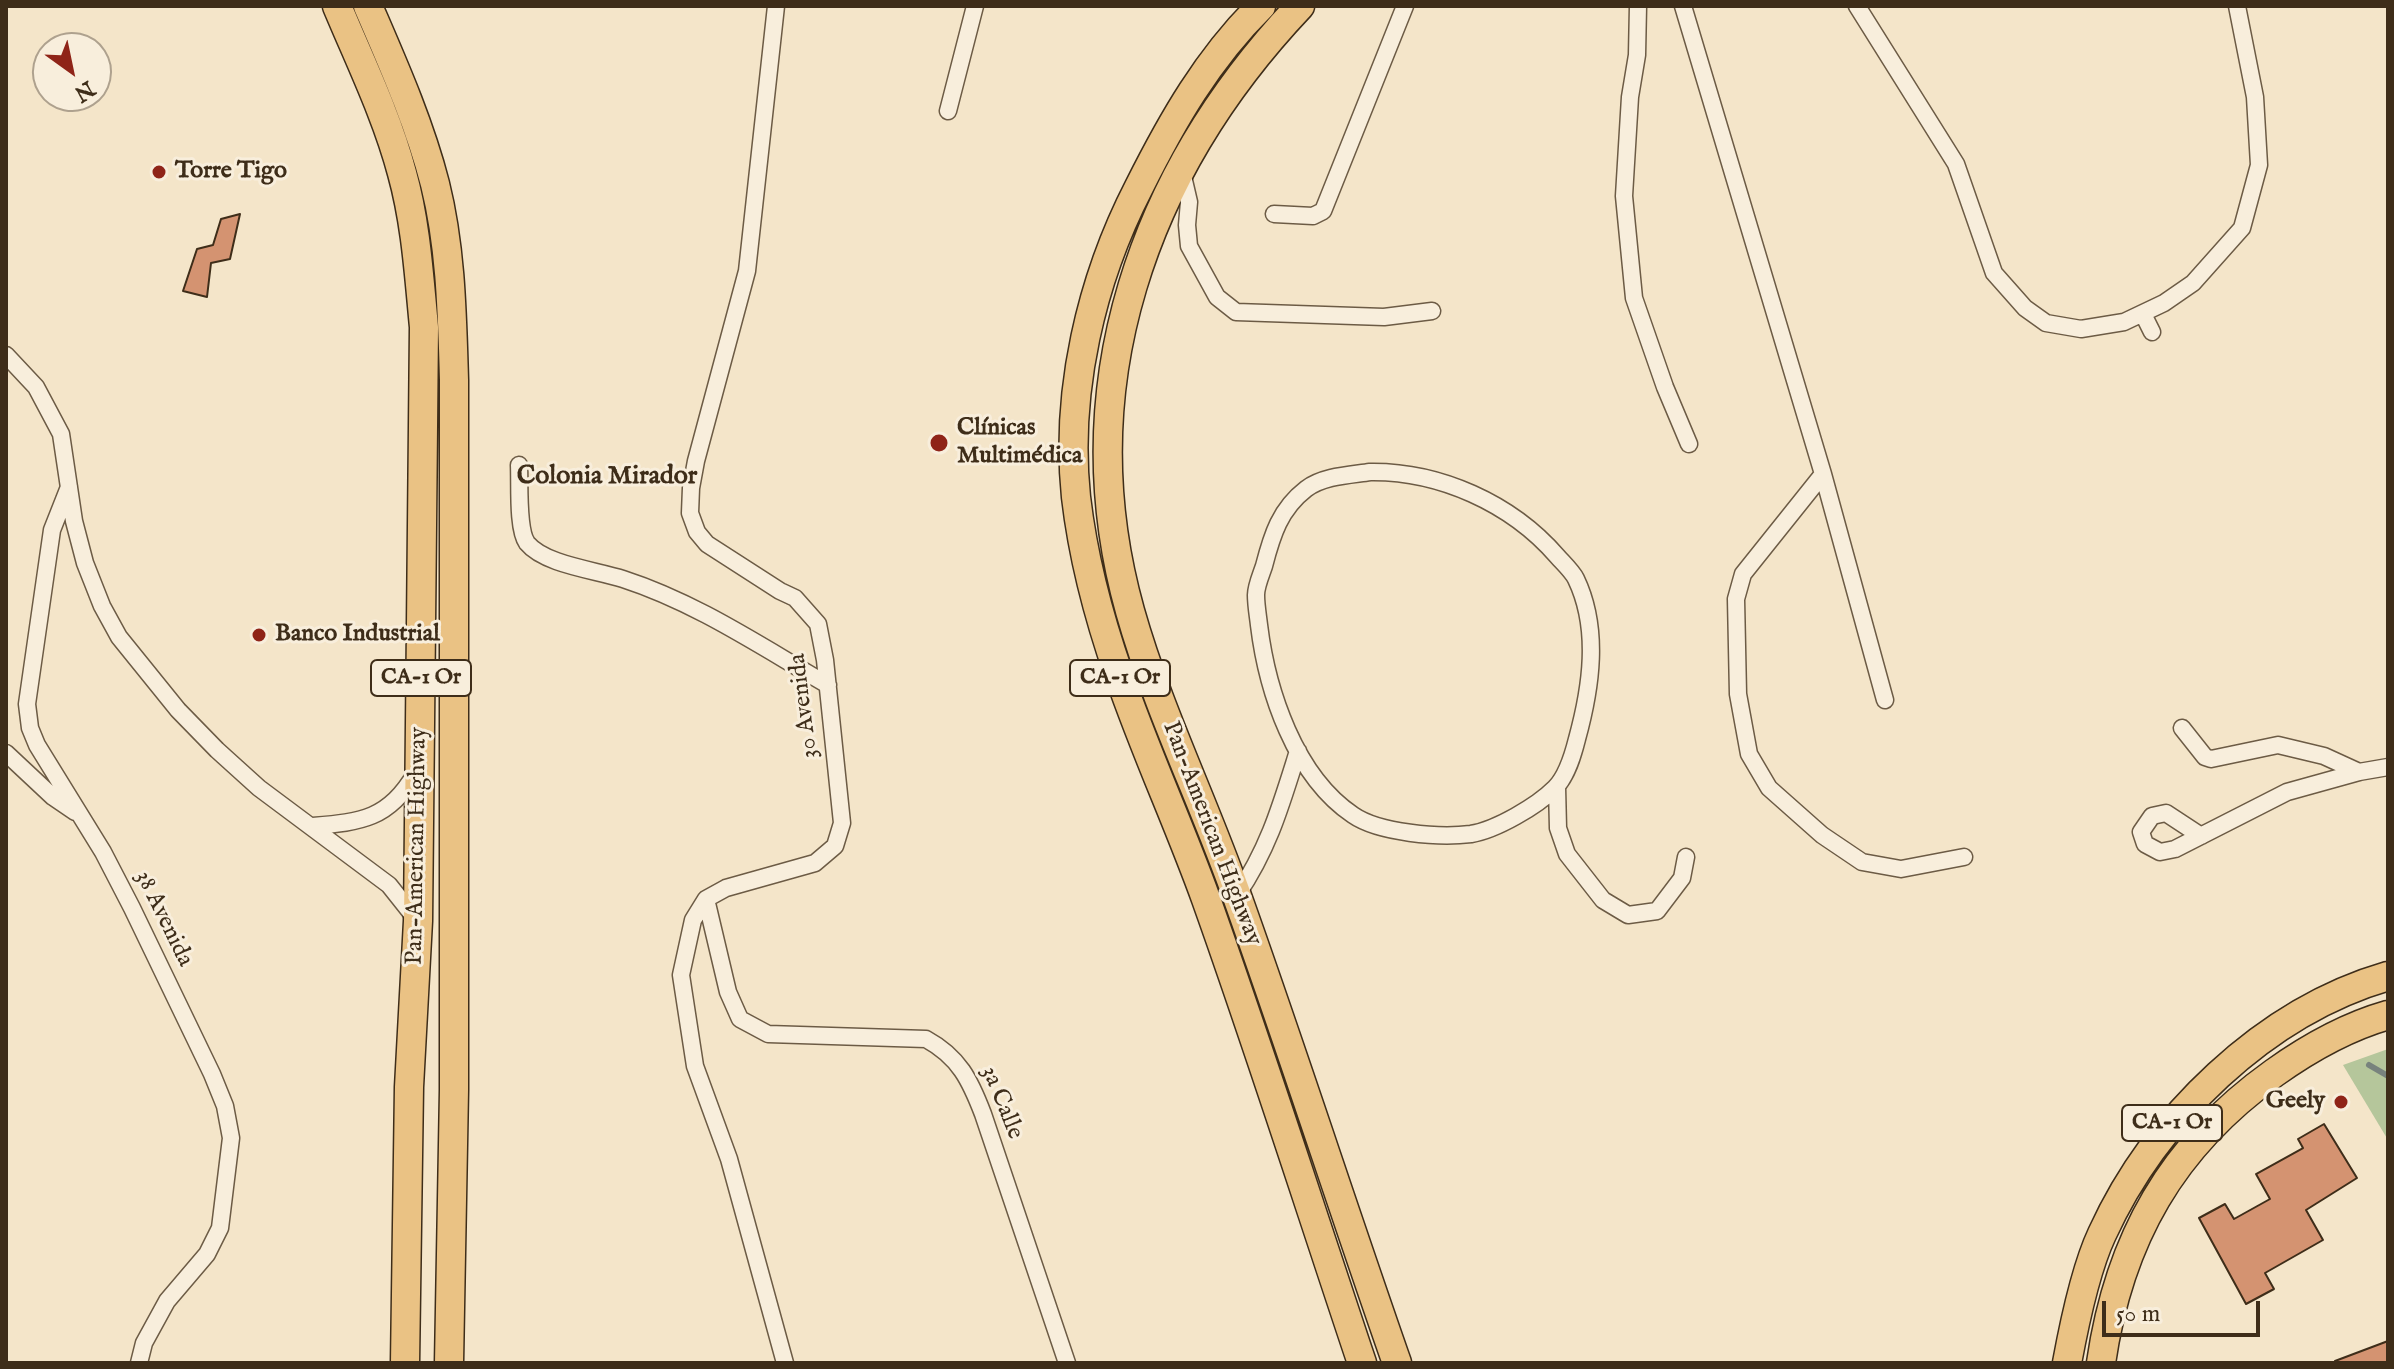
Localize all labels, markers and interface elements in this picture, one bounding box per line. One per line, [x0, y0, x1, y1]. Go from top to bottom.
north arrow [32, 32, 112, 112]
text: N [68, 74, 100, 107]
place label: Torre Tigo [175, 158, 287, 186]
marker: Torre Tigo [150, 163, 168, 181]
place label: Clínicas Multimédica [957, 415, 1082, 471]
marker: Clínicas Multimédica [928, 432, 950, 454]
district label: Colonia Mirador [517, 462, 697, 494]
place label: Banco Industrial [275, 621, 440, 649]
marker: Banco Industrial [250, 626, 268, 644]
street label: 30 Avenida [784, 652, 826, 760]
road number: CA-1 Or [371, 660, 471, 696]
road number: CA-1 Or [1070, 660, 1170, 696]
street label: Pan-American Highway [1155, 718, 1267, 950]
street label: Pan-American Highway [402, 727, 434, 965]
street label: 38 Avenida [127, 866, 199, 972]
street label: 3a Calle [973, 1062, 1029, 1144]
place label: Geely [2266, 1088, 2325, 1116]
marker: Geely [2332, 1093, 2350, 1111]
road number: CA-1 Or [2122, 1105, 2222, 1141]
scale bar [2106, 1285, 2264, 1335]
text: 50 m [2116, 1299, 2160, 1330]

